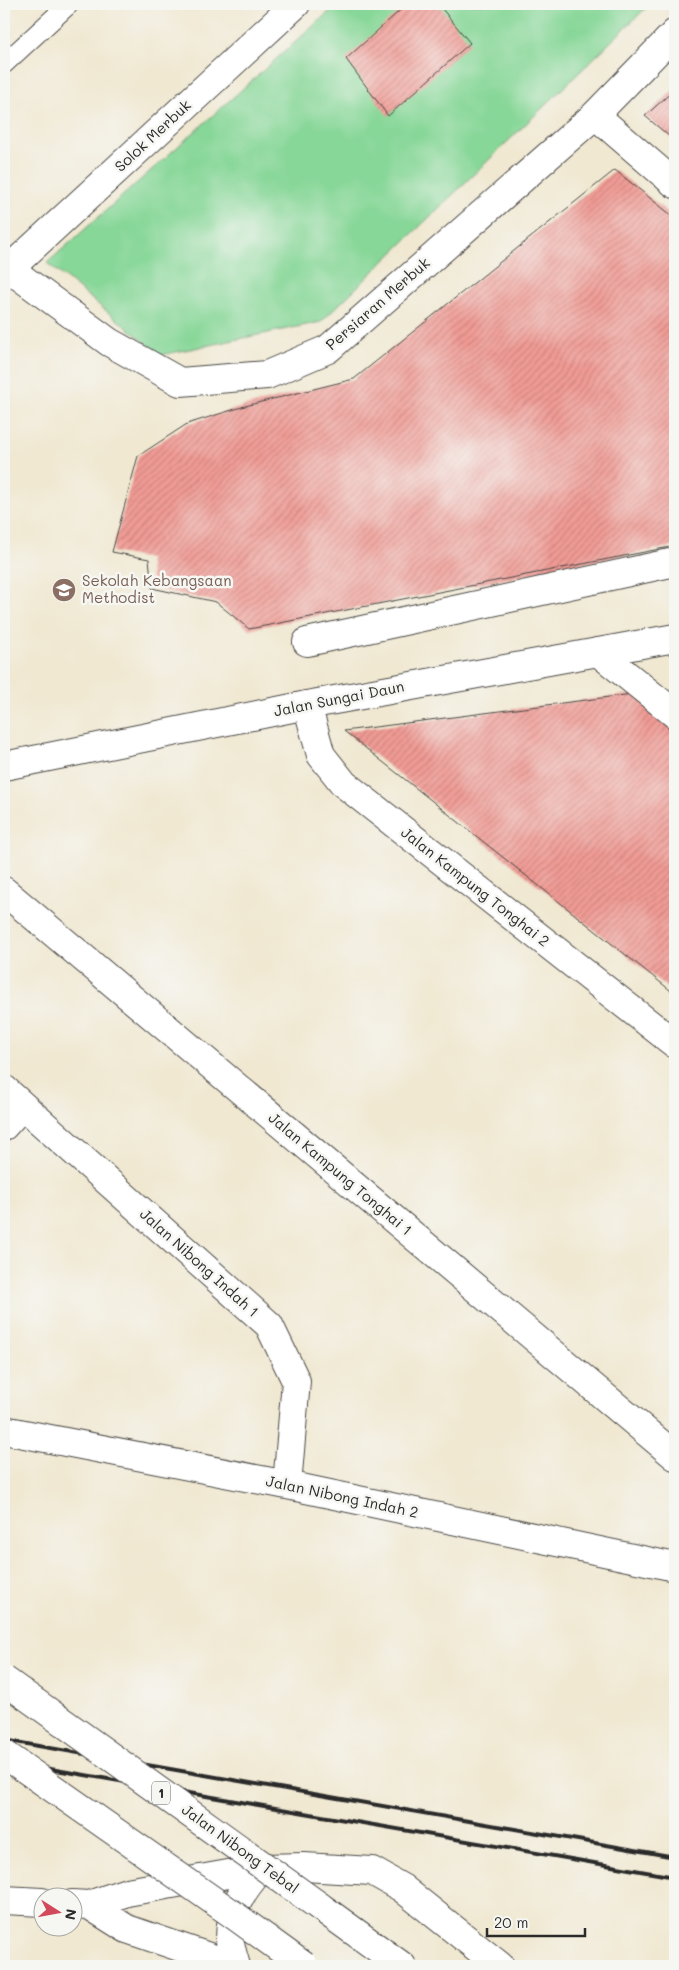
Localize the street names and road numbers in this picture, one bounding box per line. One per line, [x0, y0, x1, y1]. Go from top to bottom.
street label: Solok Merbuk [110, 95, 195, 176]
street label: Persiaran Merbuk [321, 252, 434, 354]
street label: Jalan Sungai Daun [272, 676, 406, 720]
street label: Jalan Kampung Tonghai 2 [397, 822, 554, 951]
street label: Jalan Kampung Tonghai 1 [265, 1107, 417, 1239]
street label: Jalan Nibong Indah 1 [136, 1203, 263, 1321]
street label: Jalan Nibong Indah 2 [264, 1470, 420, 1522]
road number: 1 [152, 1782, 170, 1805]
street label: Jalan Nibong Tebal [178, 1799, 303, 1897]

